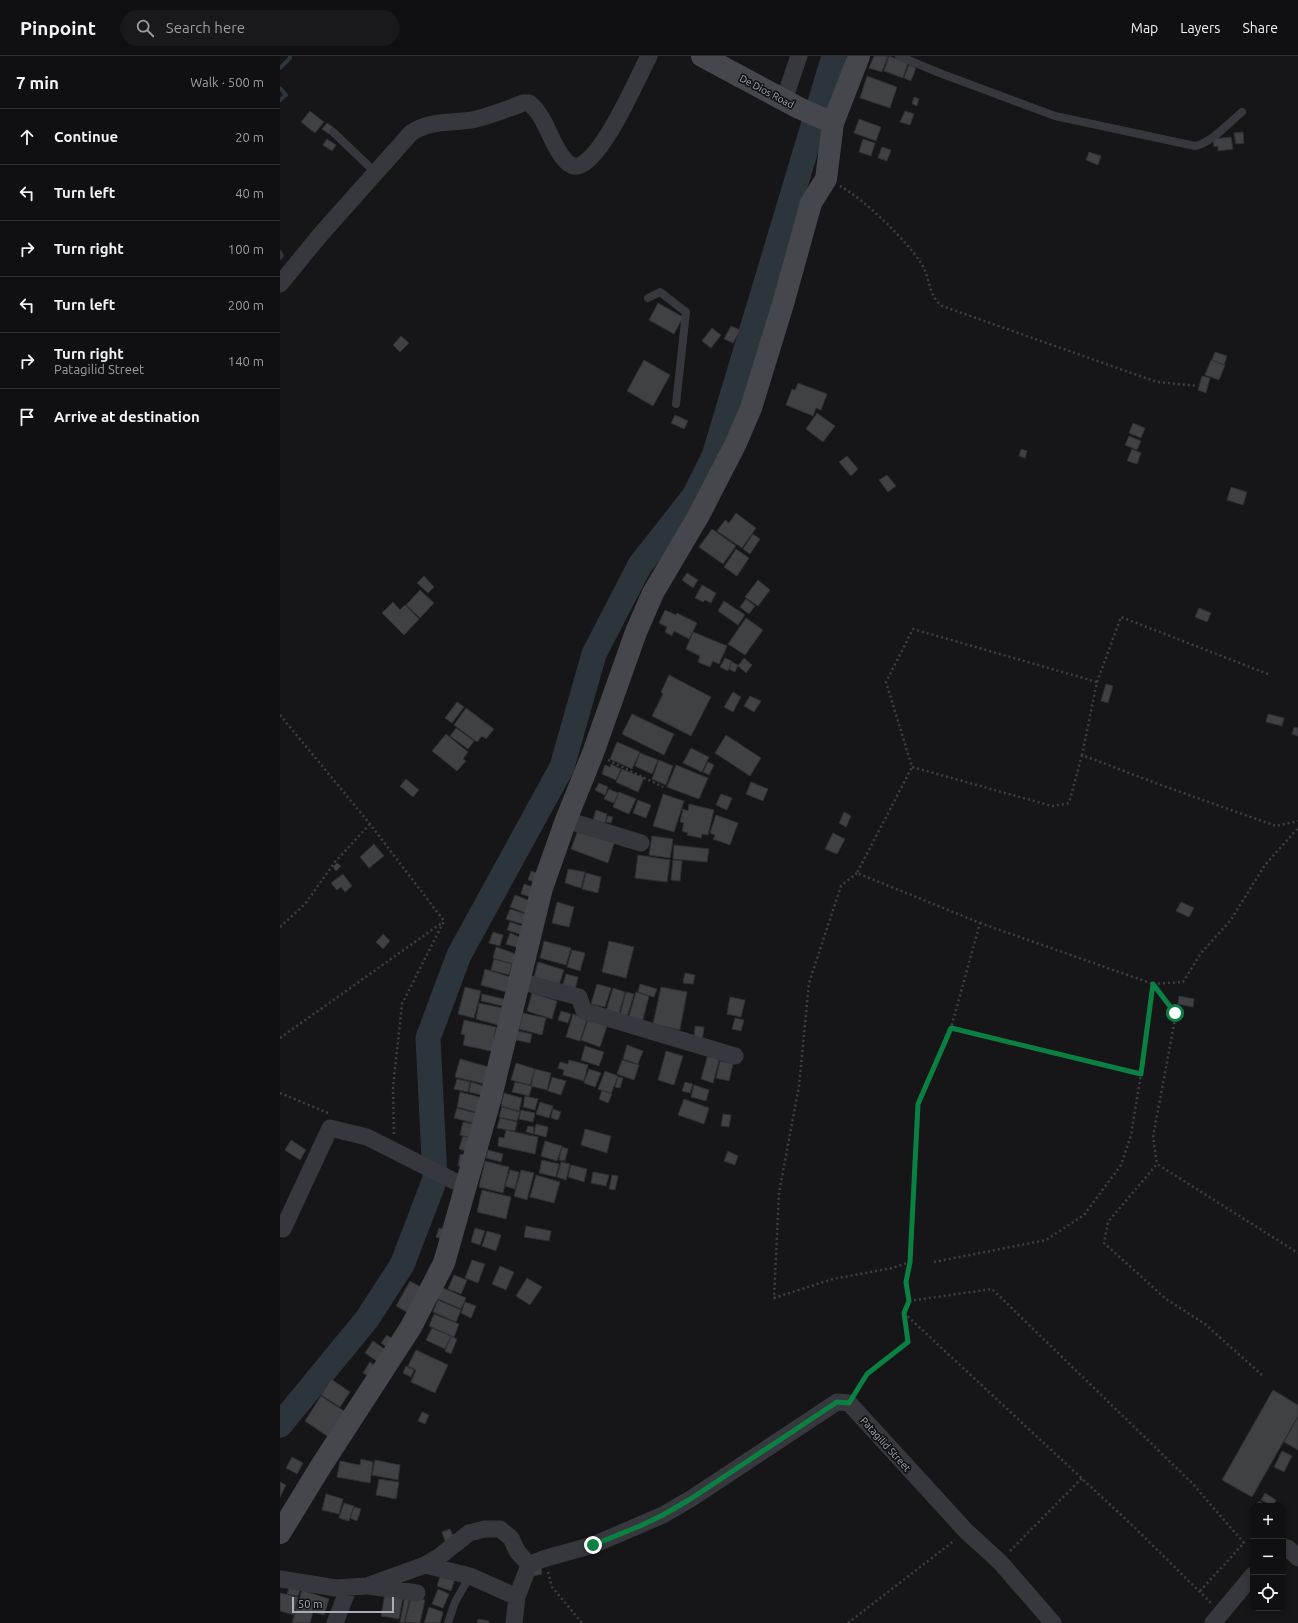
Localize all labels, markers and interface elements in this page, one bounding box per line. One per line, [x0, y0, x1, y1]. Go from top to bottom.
search box [120, 10, 400, 46]
text: Pinpoint [20, 17, 96, 39]
icon: search [134, 17, 156, 39]
text: Search here [166, 19, 245, 36]
text: Map [1131, 20, 1158, 36]
text: Layers [1180, 20, 1220, 36]
text: Share [1242, 20, 1278, 36]
text: 7 min [16, 73, 59, 92]
street label: De Dios Road [738, 73, 796, 110]
text: Walk · 500 m [190, 75, 264, 89]
icon: ahead [16, 126, 38, 148]
text: Continue [54, 128, 118, 145]
text: 20 m [235, 130, 264, 144]
icon: left [16, 182, 38, 204]
text: Turn left [54, 184, 115, 201]
text: 40 m [235, 186, 264, 200]
icon: right [16, 238, 38, 260]
text: Turn right [54, 240, 124, 257]
text: 100 m [228, 242, 264, 256]
icon: left [16, 294, 38, 316]
text: Turn left [54, 296, 115, 313]
text: 200 m [228, 298, 264, 312]
text: Turn right [54, 345, 124, 362]
icon: right [16, 350, 38, 372]
text: 140 m [228, 354, 264, 368]
text: Patagilid Street [54, 362, 144, 376]
icon: arrive [16, 406, 38, 428]
text: Arrive at destination [54, 408, 200, 425]
route start [1166, 1004, 1184, 1022]
street label: Patagilid Street [858, 1415, 913, 1474]
map controls [1250, 1503, 1286, 1611]
button: + [1250, 1503, 1286, 1539]
route end [584, 1536, 602, 1554]
button: − [1250, 1539, 1286, 1575]
button: locate [1250, 1575, 1286, 1611]
scale bar [292, 1595, 394, 1614]
text: 50 m [298, 1598, 322, 1610]

